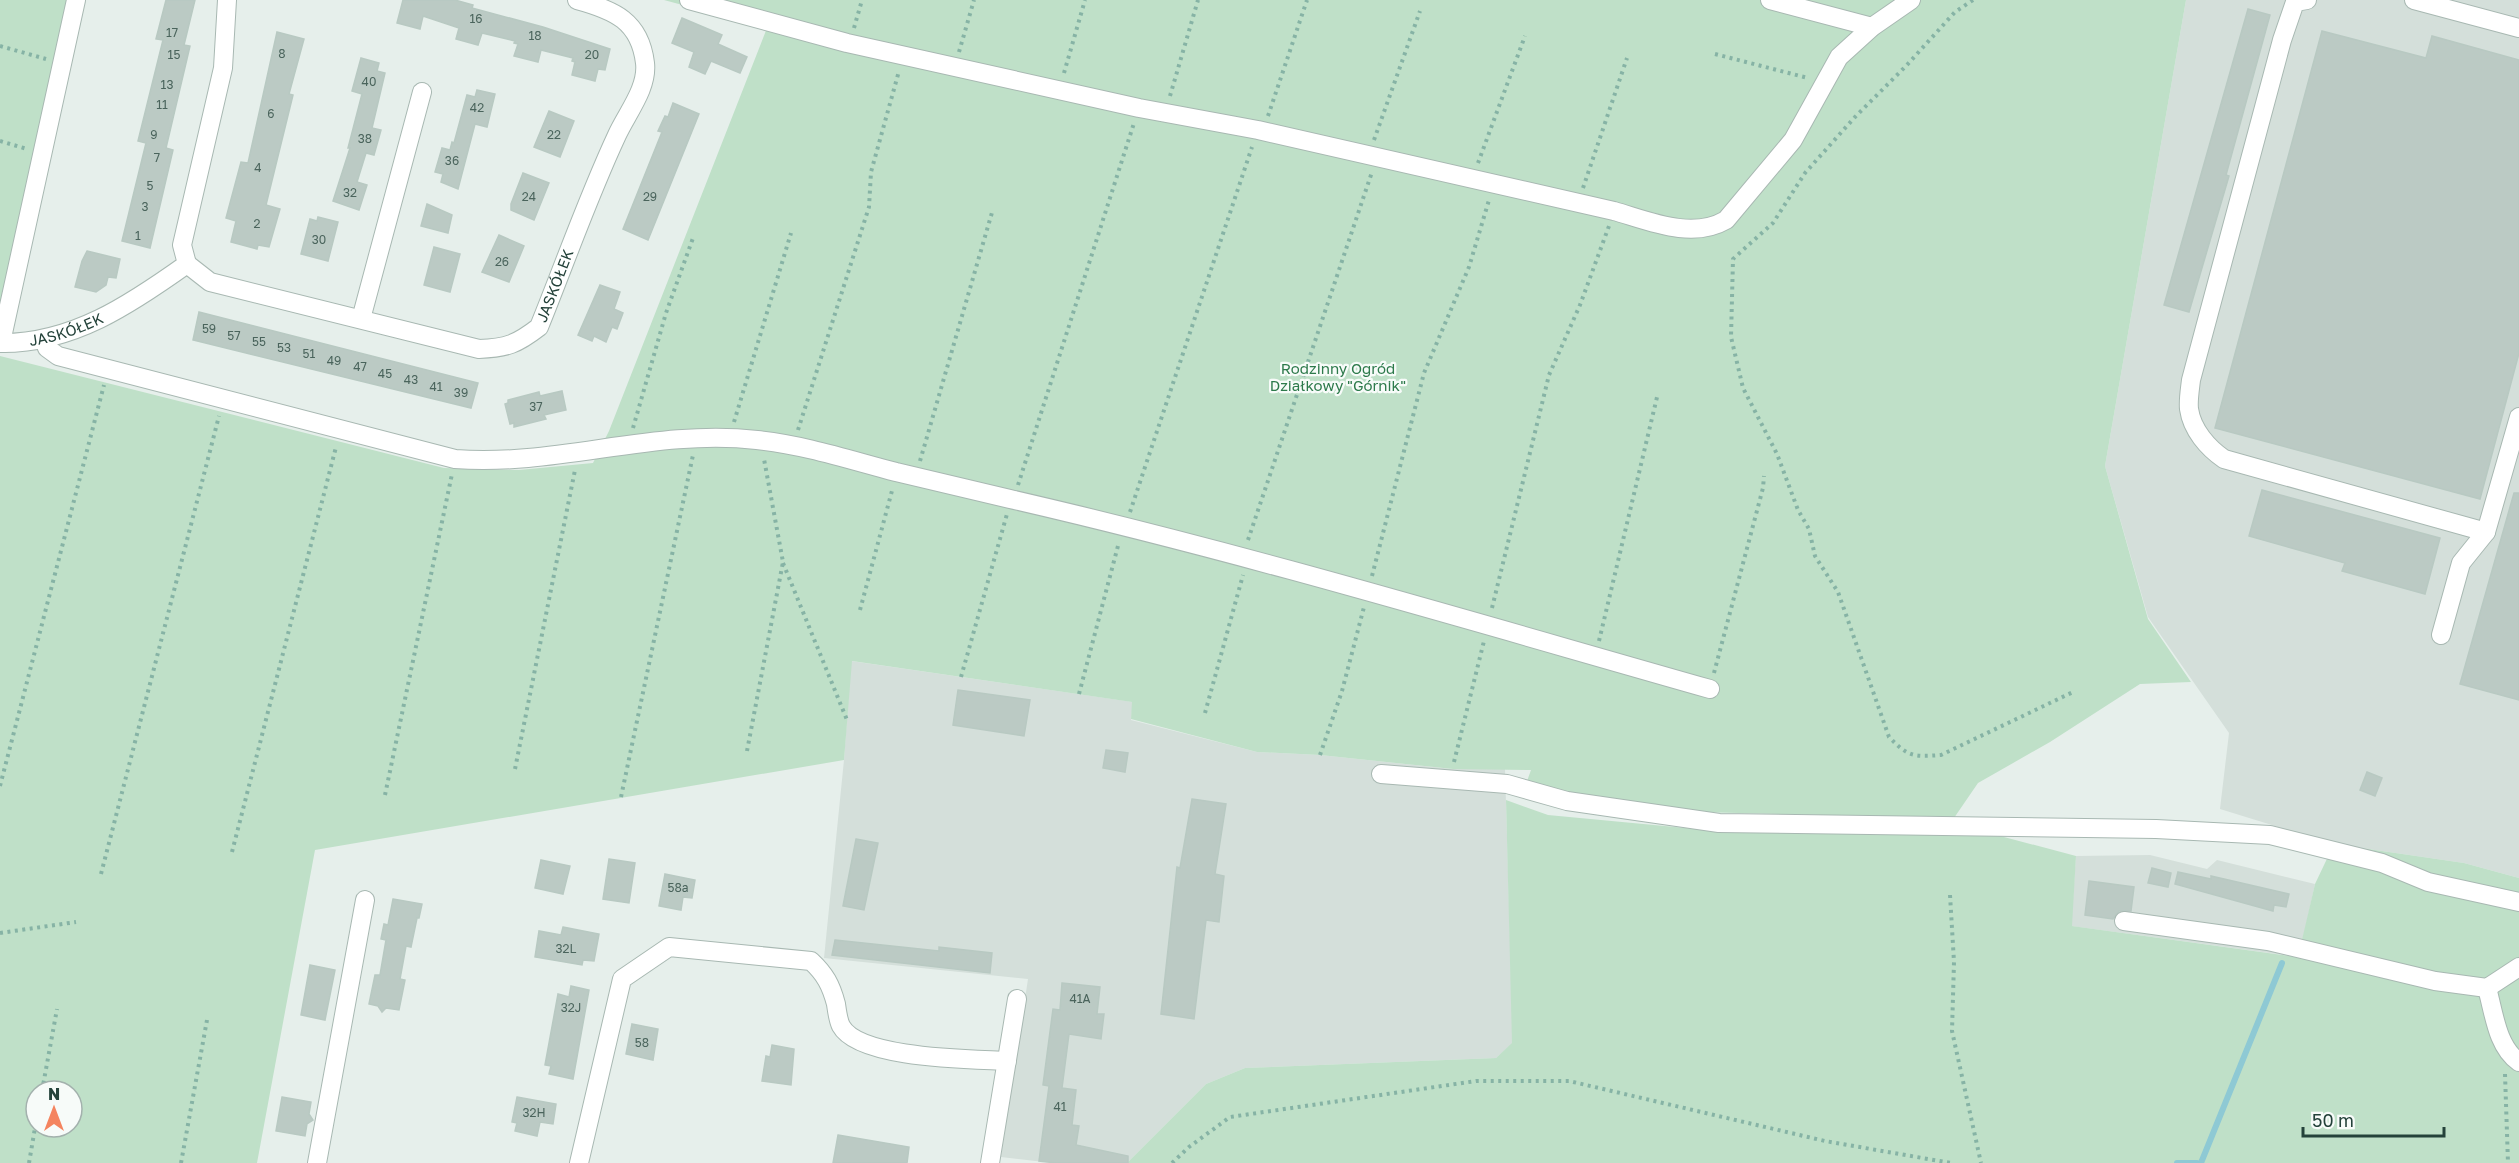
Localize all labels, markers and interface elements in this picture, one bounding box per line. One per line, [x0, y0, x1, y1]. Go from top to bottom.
house number: 16 [469, 11, 483, 26]
house number: 17 [166, 25, 178, 40]
house number: 18 [528, 28, 542, 43]
house number: 8 [278, 46, 286, 61]
house number: 15 [168, 47, 180, 62]
house number: 20 [585, 47, 599, 62]
house number: 40 [362, 74, 376, 89]
house number: 13 [161, 77, 173, 92]
house number: 11 [156, 97, 168, 112]
house number: 42 [470, 100, 484, 115]
house number: 6 [267, 106, 275, 121]
house number: 9 [150, 127, 158, 142]
house number: 22 [547, 127, 561, 142]
house number: 38 [358, 131, 372, 146]
house number: 7 [154, 150, 160, 165]
house number: 36 [445, 153, 459, 168]
house number: 4 [254, 160, 262, 175]
house number: 5 [147, 178, 154, 193]
house number: 32 [343, 185, 357, 200]
house number: 24 [522, 189, 536, 204]
house number: 29 [643, 189, 657, 204]
house number: 3 [141, 199, 149, 214]
house number: 2 [254, 216, 261, 231]
house number: 1 [135, 228, 141, 243]
house number: 30 [312, 232, 326, 247]
street label: JASKÓŁEK [532, 246, 577, 325]
house number: 26 [495, 254, 509, 269]
street label: JASKÓŁEK [28, 308, 106, 349]
house number: 59 [202, 321, 216, 336]
house number: 57 [227, 328, 241, 343]
house number: 55 [252, 334, 266, 349]
house number: 53 [277, 340, 291, 355]
house number: 51 [303, 346, 316, 361]
house number: 49 [327, 353, 341, 368]
house number: 47 [353, 359, 367, 374]
park label: Rodzinny Ogród Działkowy "Górnik" [1270, 359, 1406, 394]
house number: 45 [378, 366, 392, 381]
house number: 43 [404, 372, 418, 387]
house number: 41 [429, 379, 443, 394]
house number: 39 [454, 385, 468, 400]
house number: 37 [529, 399, 543, 414]
house number: 58a [667, 880, 689, 895]
house number: 32L [556, 941, 577, 956]
house number: 41A [1069, 991, 1091, 1006]
house number: 32J [561, 1000, 581, 1015]
house number: 58 [635, 1035, 649, 1050]
north arrow [24, 1079, 84, 1139]
text: N [48, 1084, 60, 1104]
house number: 41 [1053, 1099, 1067, 1114]
scale bar [2303, 1100, 2444, 1138]
house number: 32H [522, 1105, 546, 1120]
text: 50 m [2312, 1109, 2354, 1131]

